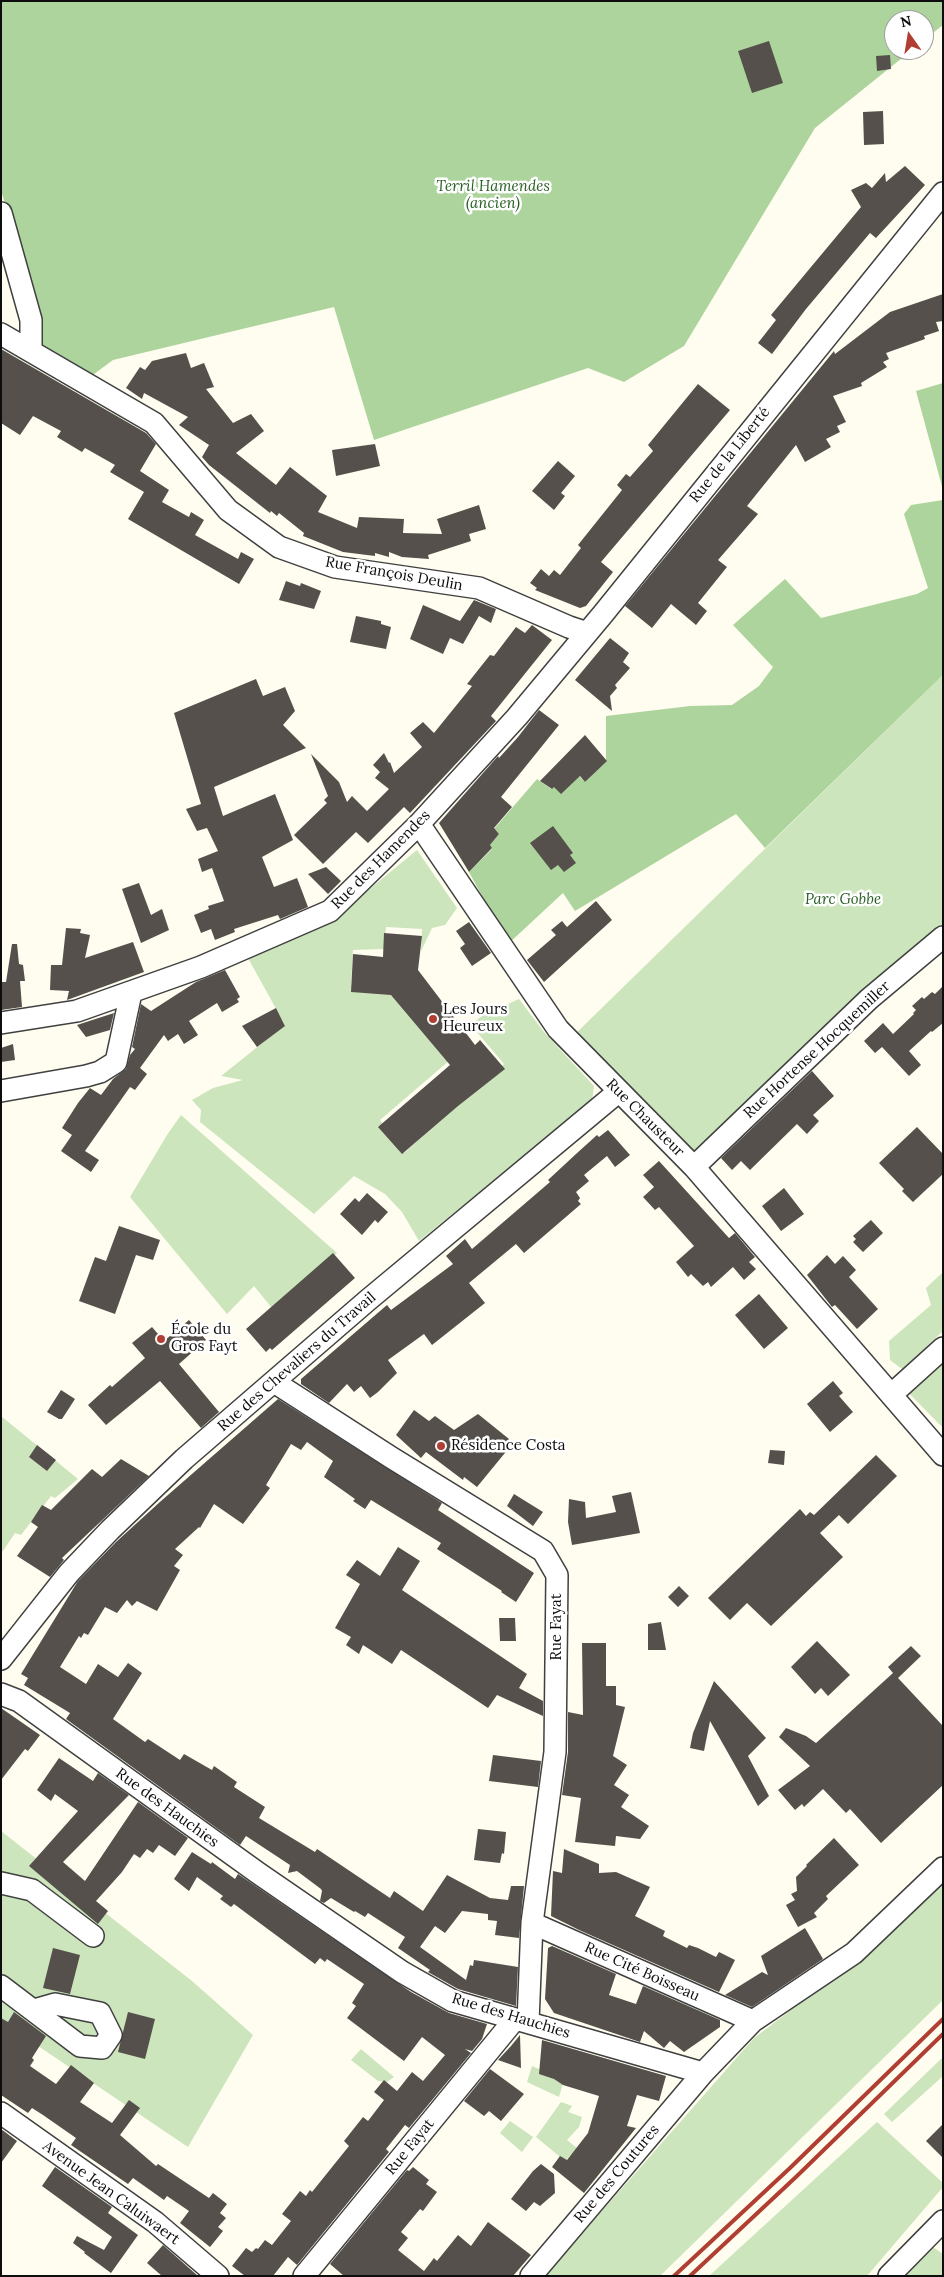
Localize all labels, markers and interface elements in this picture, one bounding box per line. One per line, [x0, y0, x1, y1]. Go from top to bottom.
north arrow [884, 10, 934, 60]
text: N [899, 11, 913, 31]
park label: Terril Hamendes (ancien) [436, 178, 550, 213]
street label: Rue de la Liberté [686, 404, 774, 506]
street label: Rue François Deulin [324, 553, 464, 595]
street label: Rue des Hamendes [328, 807, 434, 913]
park label: Parc Gobbe [805, 891, 881, 909]
street label: Rue Hortense Hocquemiller [740, 977, 894, 1123]
place label: Les Jours Heureux [443, 1001, 507, 1036]
marker: Les Jours Heureux [427, 1013, 439, 1025]
street label: Rue Chausteur [602, 1075, 688, 1161]
street label: Rue des Chevaliers du Travail [214, 1288, 380, 1436]
place label: École du Gros Fayt [171, 1321, 237, 1356]
marker: École du Gros Fayt [155, 1333, 167, 1345]
place label: Résidence Costa [451, 1437, 566, 1455]
marker: Résidence Costa [435, 1440, 447, 1452]
street label: Rue Fayat [548, 1593, 566, 1661]
street label: Rue des Hauchies [112, 1765, 222, 1851]
street label: Rue Cité Boisseau [582, 1939, 702, 2005]
street label: Rue des Hauchies [450, 1989, 572, 2043]
street label: Rue Fayat [382, 2115, 438, 2179]
street label: Rue des Coutures [571, 2121, 663, 2227]
street label: Avenue Jean Caluiwaert [39, 2137, 183, 2249]

